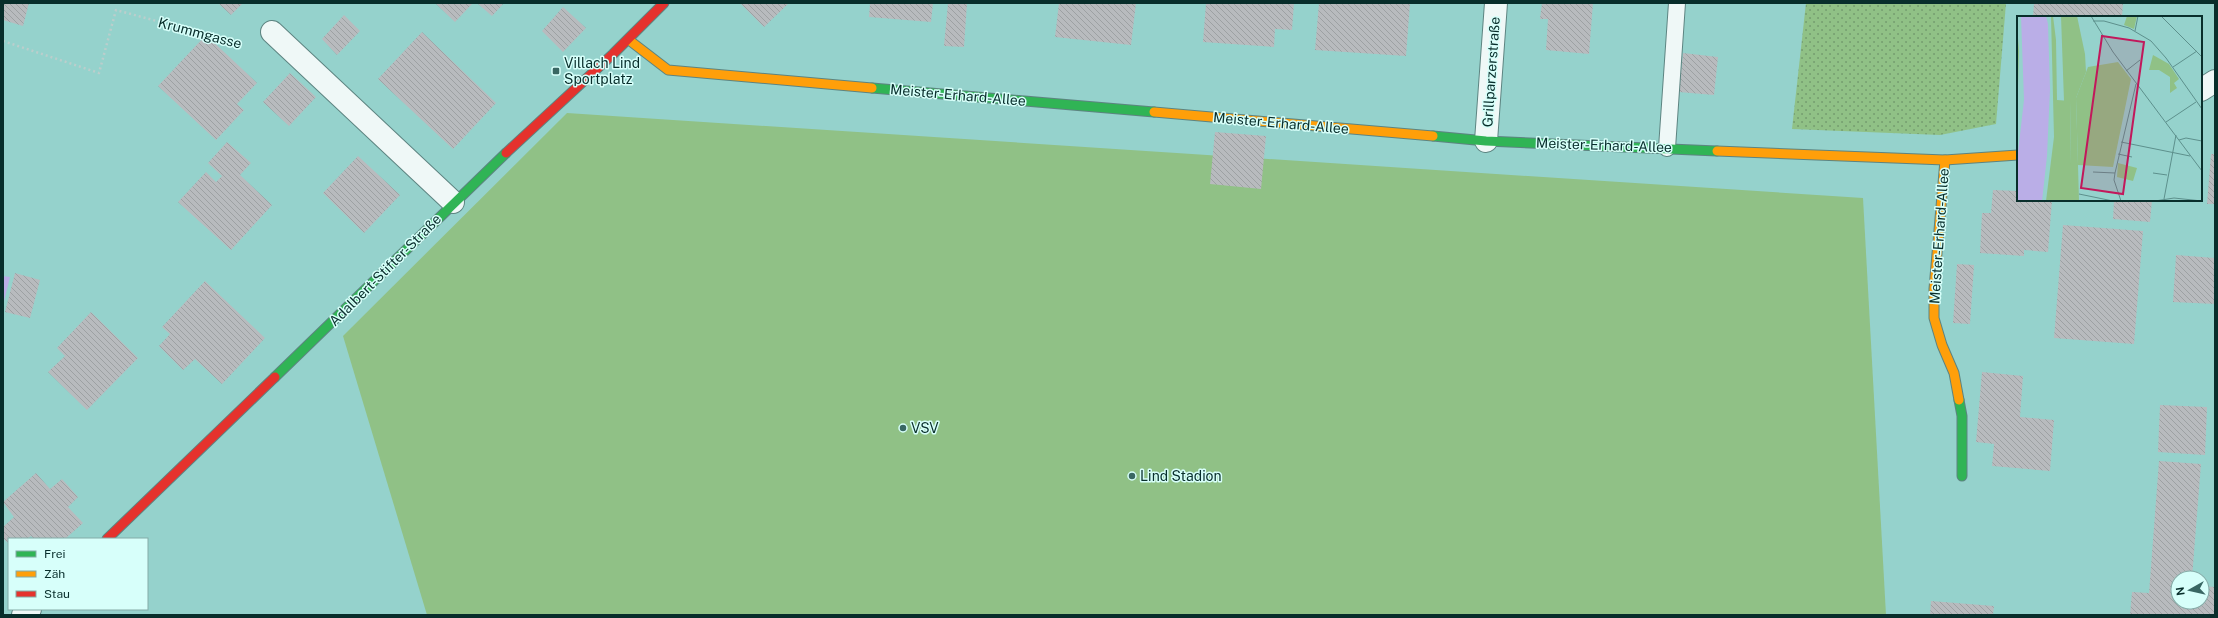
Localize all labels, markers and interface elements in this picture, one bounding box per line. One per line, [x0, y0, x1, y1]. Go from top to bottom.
street label: Krummgasse [157, 14, 244, 52]
street label: Grillparzerstraße [1479, 16, 1503, 128]
inset map [2017, 16, 2202, 201]
place label: Villach Lind Sportplatz [564, 55, 640, 87]
marker: Villach Lind Sportplatz [551, 66, 561, 76]
street label: Meister-Erhard-Allee [890, 81, 1027, 109]
street label: Meister-Erhard-Allee [1213, 109, 1350, 137]
street label: Meister-Erhard-Allee [1536, 135, 1672, 155]
street label: Meister-Erhard-Allee [1926, 168, 1952, 304]
street label: Adalbert-Stifter-Straße [326, 211, 444, 329]
place label: VSV [911, 420, 939, 436]
marker: VSV [898, 423, 908, 433]
place label: Lind Stadion [1140, 468, 1222, 484]
marker: Lind Stadion [1127, 471, 1137, 481]
legend [8, 538, 148, 610]
text: Frei [44, 547, 66, 561]
text: Zäh [44, 567, 65, 581]
north arrow [2170, 570, 2210, 610]
text: N [2174, 586, 2187, 596]
text: Stau [44, 587, 70, 601]

